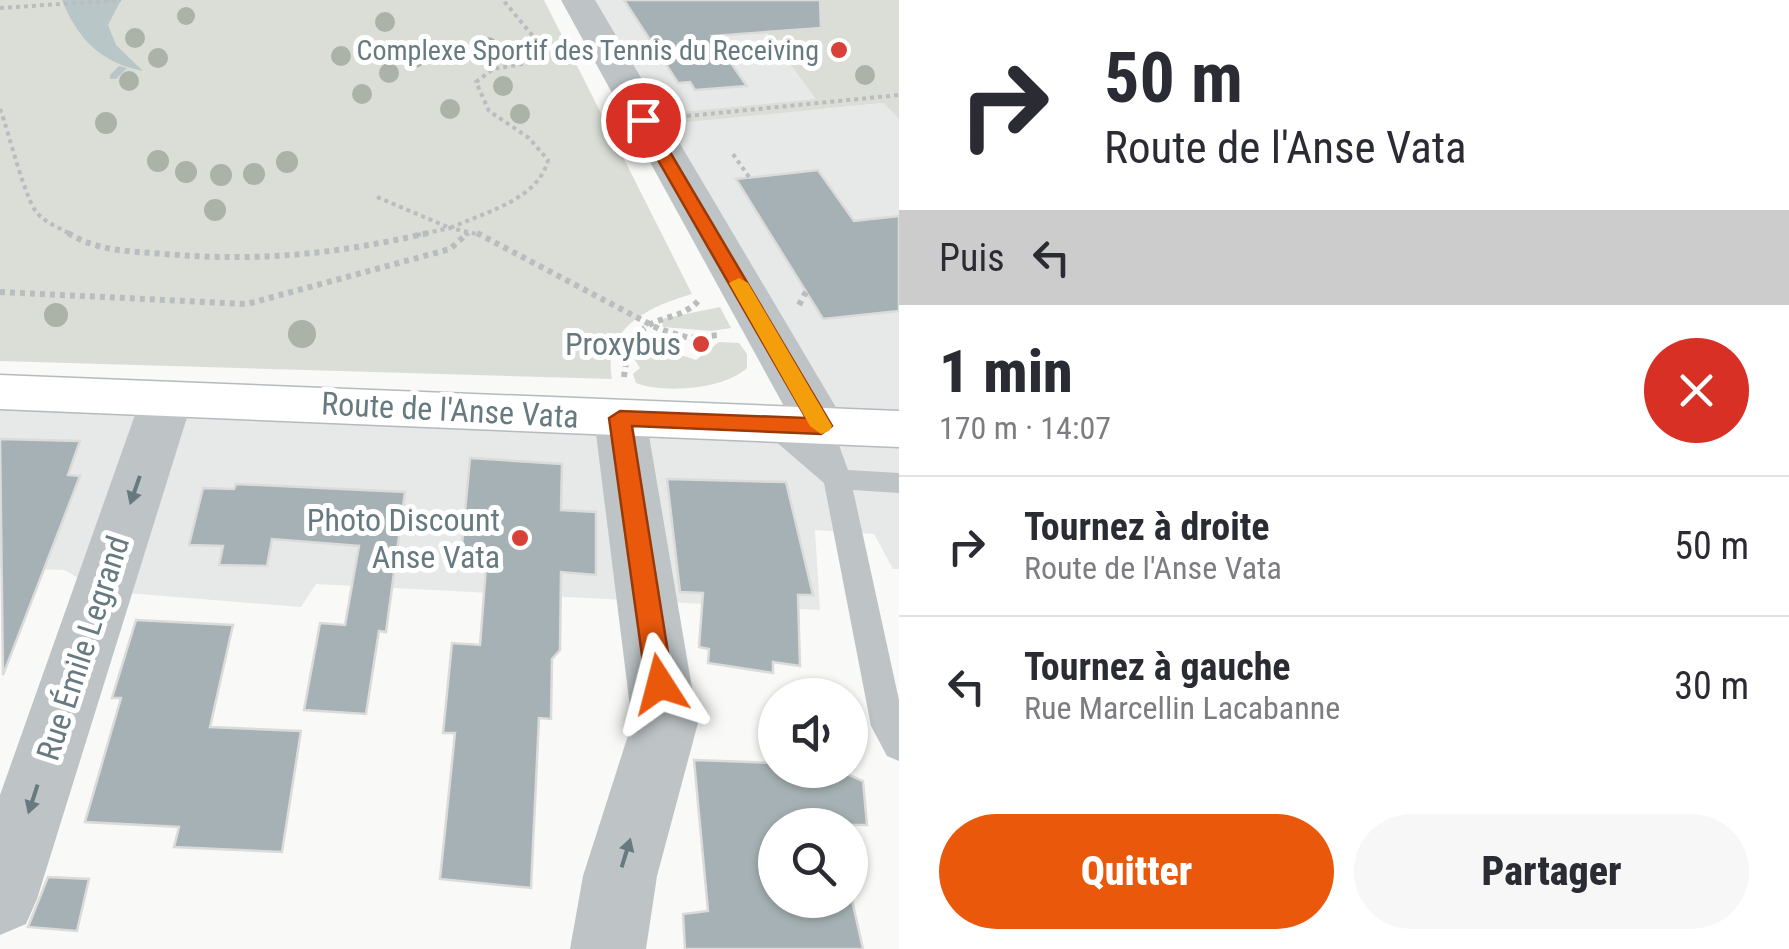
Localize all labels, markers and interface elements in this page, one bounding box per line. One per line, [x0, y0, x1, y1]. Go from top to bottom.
place label: Complexe Sportif des Tennis du Receiving [357, 34, 819, 67]
text: 50 m [1104, 37, 1243, 119]
marker: Complexe Sportif des Tennis du Receiving [828, 39, 850, 61]
icon: right [939, 40, 1069, 170]
pin [601, 78, 686, 163]
icon: arrive [616, 93, 671, 148]
text: Route de l'Anse Vata [1104, 121, 1467, 174]
icon: left [1024, 230, 1079, 285]
text: Puis [939, 236, 1004, 280]
place label: Proxybus [565, 325, 681, 363]
marker: Proxybus [690, 333, 712, 355]
text: 1 min [939, 336, 1073, 407]
button: close [1644, 338, 1749, 443]
street label: Route de l'Anse Vata [320, 384, 580, 436]
text: 170 m · 14:07 [939, 409, 1111, 447]
one-way arrow [127, 476, 142, 506]
place label: Photo Discount Anse Vata [307, 501, 500, 576]
text: Tournez à droite [1024, 505, 1270, 549]
icon: right [939, 519, 994, 574]
text: 50 m [1674, 524, 1749, 568]
marker: Photo Discount Anse Vata [509, 527, 531, 549]
street label: Rue Émile Legrand [29, 531, 137, 765]
text: Route de l'Anse Vata [1024, 549, 1282, 587]
position arrow [608, 632, 712, 736]
text: Tournez à gauche [1024, 645, 1291, 689]
icon: left [939, 659, 994, 714]
text: 30 m [1674, 664, 1749, 708]
map controls [758, 678, 868, 918]
button: sound [758, 678, 868, 788]
text: Rue Marcellin Lacabanne [1024, 689, 1340, 727]
one-way arrow [25, 784, 40, 814]
button: search [758, 808, 868, 918]
button: Quitter [939, 814, 1334, 929]
button: Partager [1354, 814, 1749, 929]
one-way arrow [619, 838, 634, 868]

